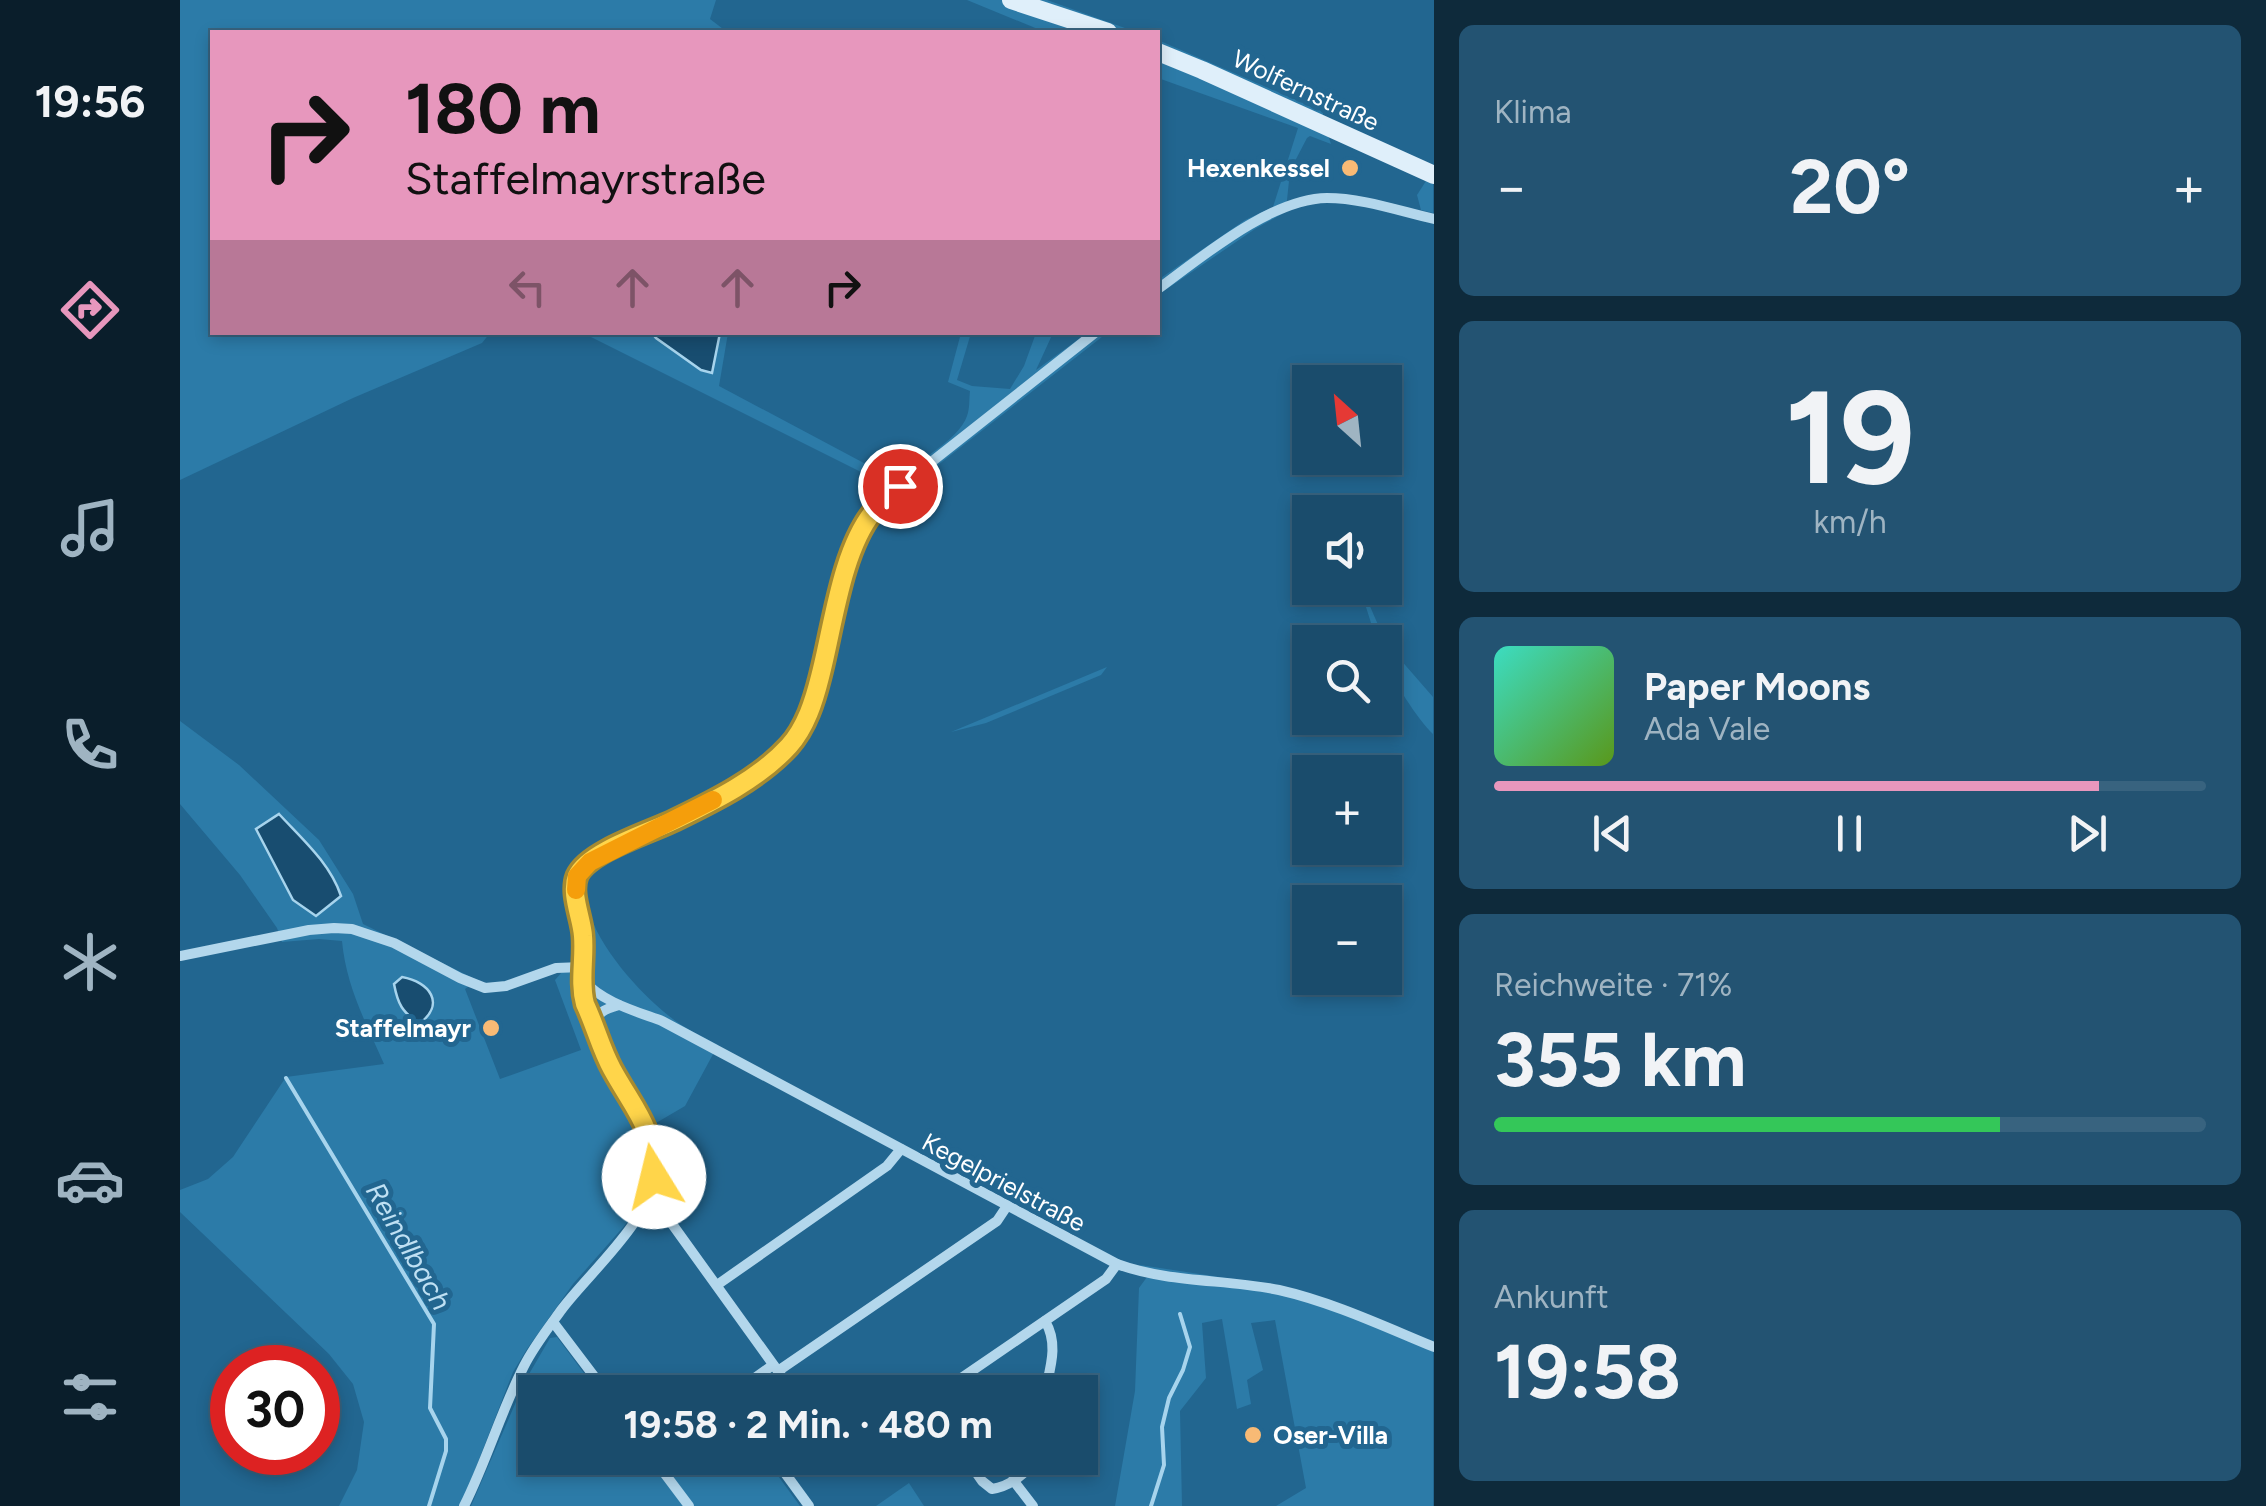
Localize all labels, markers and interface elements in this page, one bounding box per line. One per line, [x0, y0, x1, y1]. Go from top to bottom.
street label: Wolfernstraße [1228, 43, 1384, 137]
text: 180 m [405, 66, 600, 151]
icon: right [240, 70, 370, 200]
text: 19:56 [35, 74, 145, 128]
text: Klima [1494, 93, 1572, 131]
text: 20° [1790, 142, 1910, 232]
text: Staffelmayrstraße [405, 151, 766, 205]
place label: Hexenkessel [1187, 153, 1330, 183]
text: − [1494, 154, 1528, 220]
text: + [2172, 154, 2206, 220]
marker: Hexenkessel [1339, 157, 1361, 179]
icon: left [500, 260, 555, 315]
icon: ahead [605, 260, 660, 315]
icon: ahead [710, 260, 765, 315]
icon: right [815, 260, 870, 315]
icon: directions [55, 275, 125, 345]
text: 19 [1785, 360, 1915, 516]
north arrow [1292, 365, 1402, 475]
map controls [1292, 365, 1402, 995]
pin [858, 444, 943, 529]
icon: arrive [873, 459, 928, 514]
icon: music [55, 493, 125, 563]
button: sound [1292, 495, 1402, 605]
text: km/h [1813, 503, 1887, 541]
button: search [1292, 625, 1402, 735]
text: Paper Moons [1644, 664, 1870, 710]
icon: phone [55, 710, 125, 780]
text: Ada Vale [1644, 710, 1770, 748]
button: + [1292, 755, 1402, 865]
icon: previous [1585, 806, 1640, 861]
icon: pause [1822, 806, 1877, 861]
icon: next [2060, 806, 2115, 861]
button: − [1292, 885, 1402, 995]
icon: climate [55, 927, 125, 997]
text: Reichweite · 71% [1494, 966, 1732, 1004]
place label: Staffelmayr [335, 1013, 472, 1043]
text: 355 km [1494, 1015, 1746, 1105]
marker: Staffelmayr [480, 1017, 502, 1039]
position arrow [602, 1125, 706, 1229]
street label: Kegelprielstraße [917, 1126, 1091, 1238]
icon: car [55, 1145, 125, 1215]
water label: Reindlbach [359, 1176, 459, 1316]
text: Ankunft [1494, 1278, 1609, 1316]
text: 19:58 [1494, 1327, 1681, 1417]
speed limit sign: 30 [210, 1345, 340, 1475]
icon: filters [55, 1362, 125, 1432]
text: 19:58 · 2 Min. · 480 m [623, 1402, 993, 1448]
place label: Oser-Villa [1273, 1420, 1388, 1450]
marker: Oser-Villa [1242, 1424, 1264, 1446]

